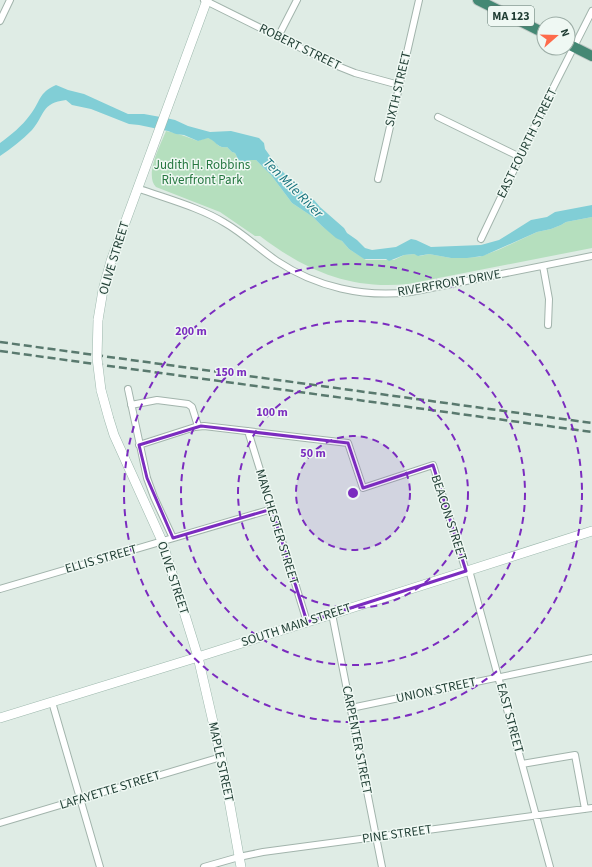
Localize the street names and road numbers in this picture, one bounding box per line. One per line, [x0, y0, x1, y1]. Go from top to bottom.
road number: MA 123 [488, 6, 534, 26]
street label: ROBERT STREET [256, 19, 344, 75]
street label: SIXTH STREET [381, 50, 415, 128]
street label: EAST FOURTH STREET [493, 85, 562, 201]
street label: OLIVE STREET [94, 219, 134, 297]
street label: RIVERFRONT DRIVE [396, 265, 502, 301]
street label: MANCHESTER STREET [251, 467, 303, 587]
street label: BEACON STREET [427, 472, 471, 564]
street label: OLIVE STREET [153, 539, 193, 617]
street label: ELLIS STREET [63, 540, 139, 578]
street label: SOUTH MAIN STREET [239, 599, 353, 651]
street label: UNION STREET [394, 673, 478, 707]
street label: EAST STREET [492, 681, 528, 755]
street label: CARPENTER STREET [338, 684, 376, 796]
street label: MAPLE STREET [204, 720, 238, 804]
street label: LAFAYETTE STREET [57, 766, 163, 814]
street label: PINE STREET [361, 820, 433, 848]

